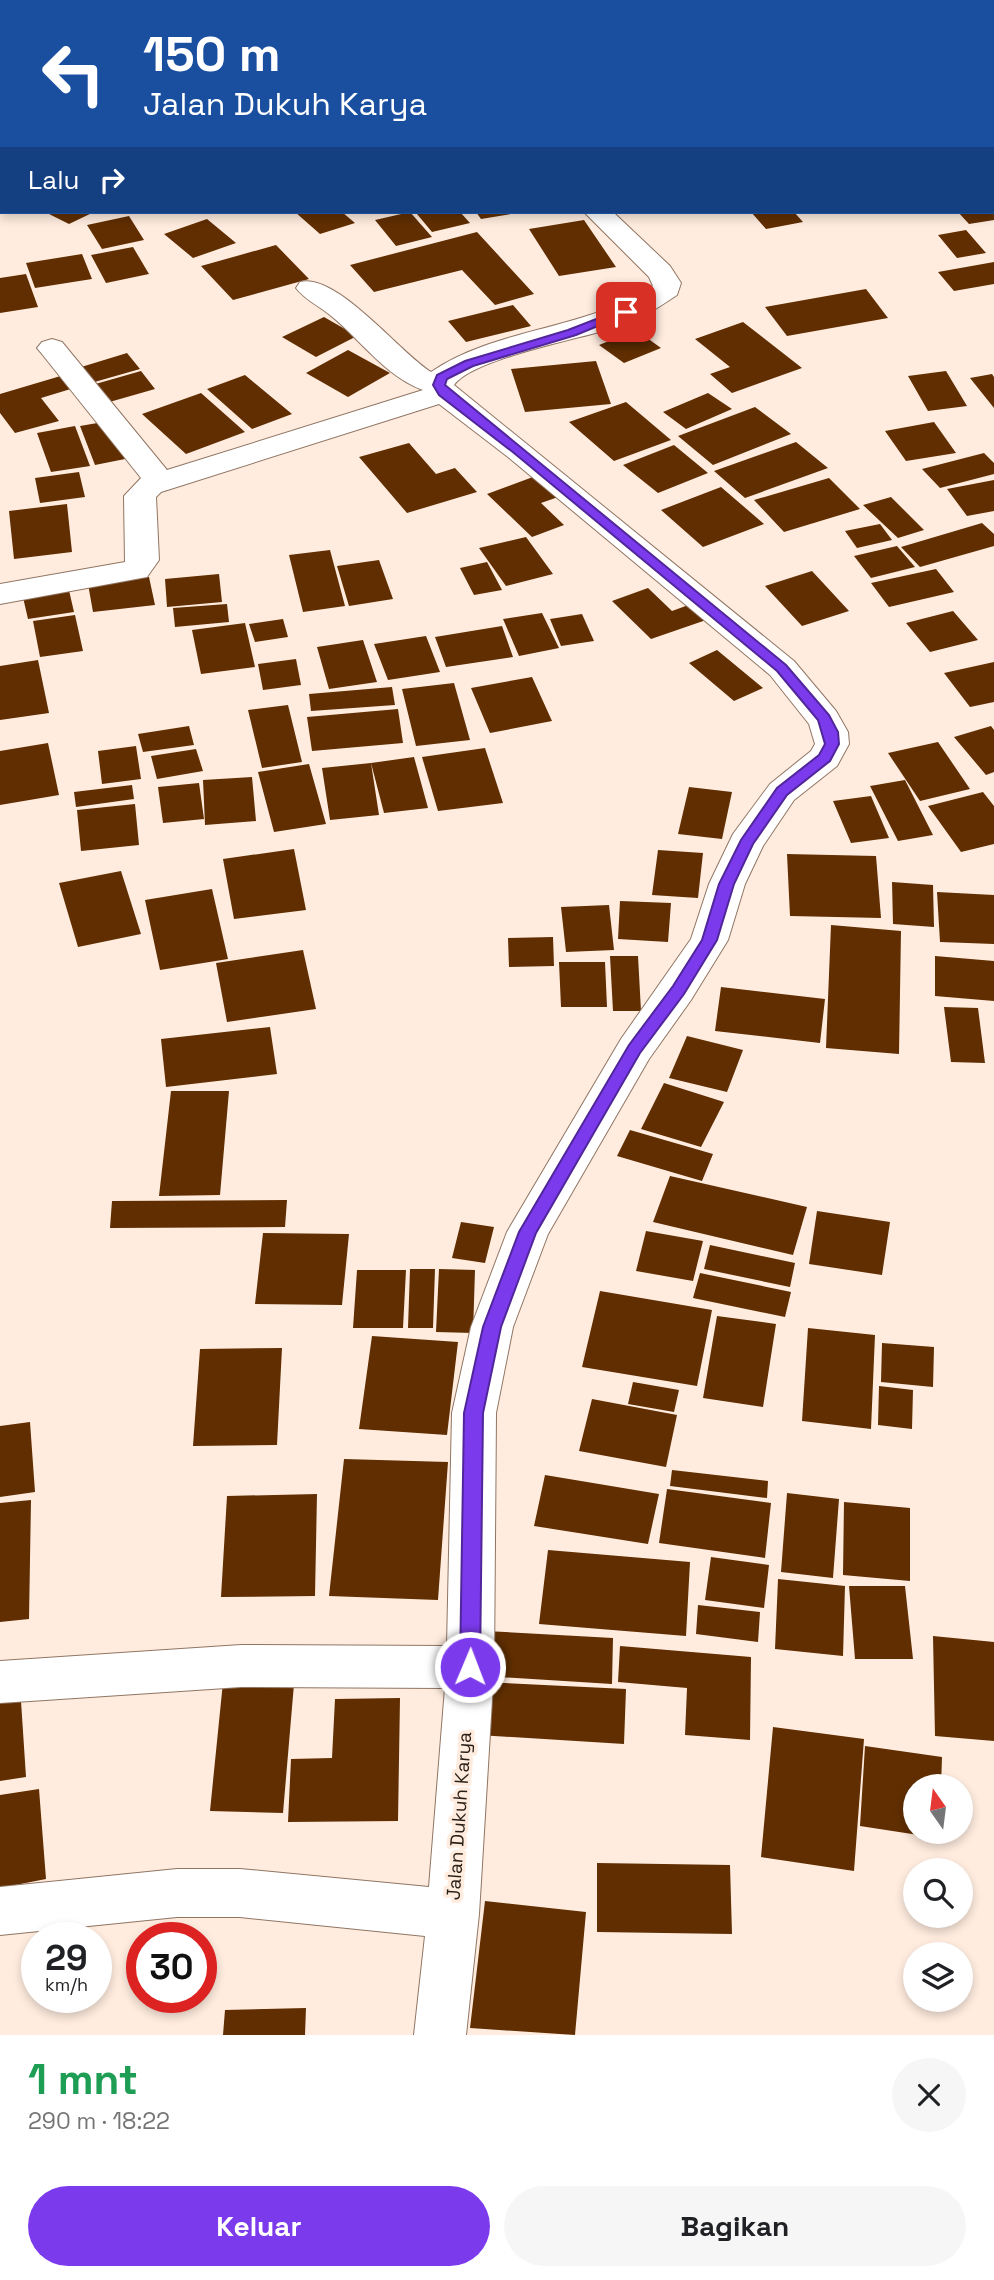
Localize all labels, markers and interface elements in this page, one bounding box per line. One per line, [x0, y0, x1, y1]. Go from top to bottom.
text: 150 m [143, 23, 281, 85]
icon: left [28, 28, 119, 119]
text: Jalan Dukuh Karya [143, 84, 427, 124]
icon: right [93, 161, 131, 199]
text: Lalu [28, 163, 79, 197]
pin [596, 282, 656, 342]
icon: arrive [607, 293, 645, 331]
position arrow [433, 1630, 507, 1704]
street label: Jalan Dukuh Karya [441, 1731, 477, 1901]
north arrow [903, 1774, 973, 1844]
map controls [903, 1774, 973, 2012]
button: search [903, 1858, 973, 1928]
speed limit sign: 30 [126, 1922, 217, 2013]
text: 29 [45, 1936, 88, 1980]
button: layers [903, 1942, 973, 2012]
text: km/h [45, 1973, 88, 1996]
text: 1 mnt [28, 2053, 138, 2106]
button: close [892, 2058, 966, 2132]
text: 290 m · 18:22 [28, 2106, 170, 2136]
button: Keluar [28, 2186, 490, 2266]
button: Bagikan [504, 2186, 966, 2266]

